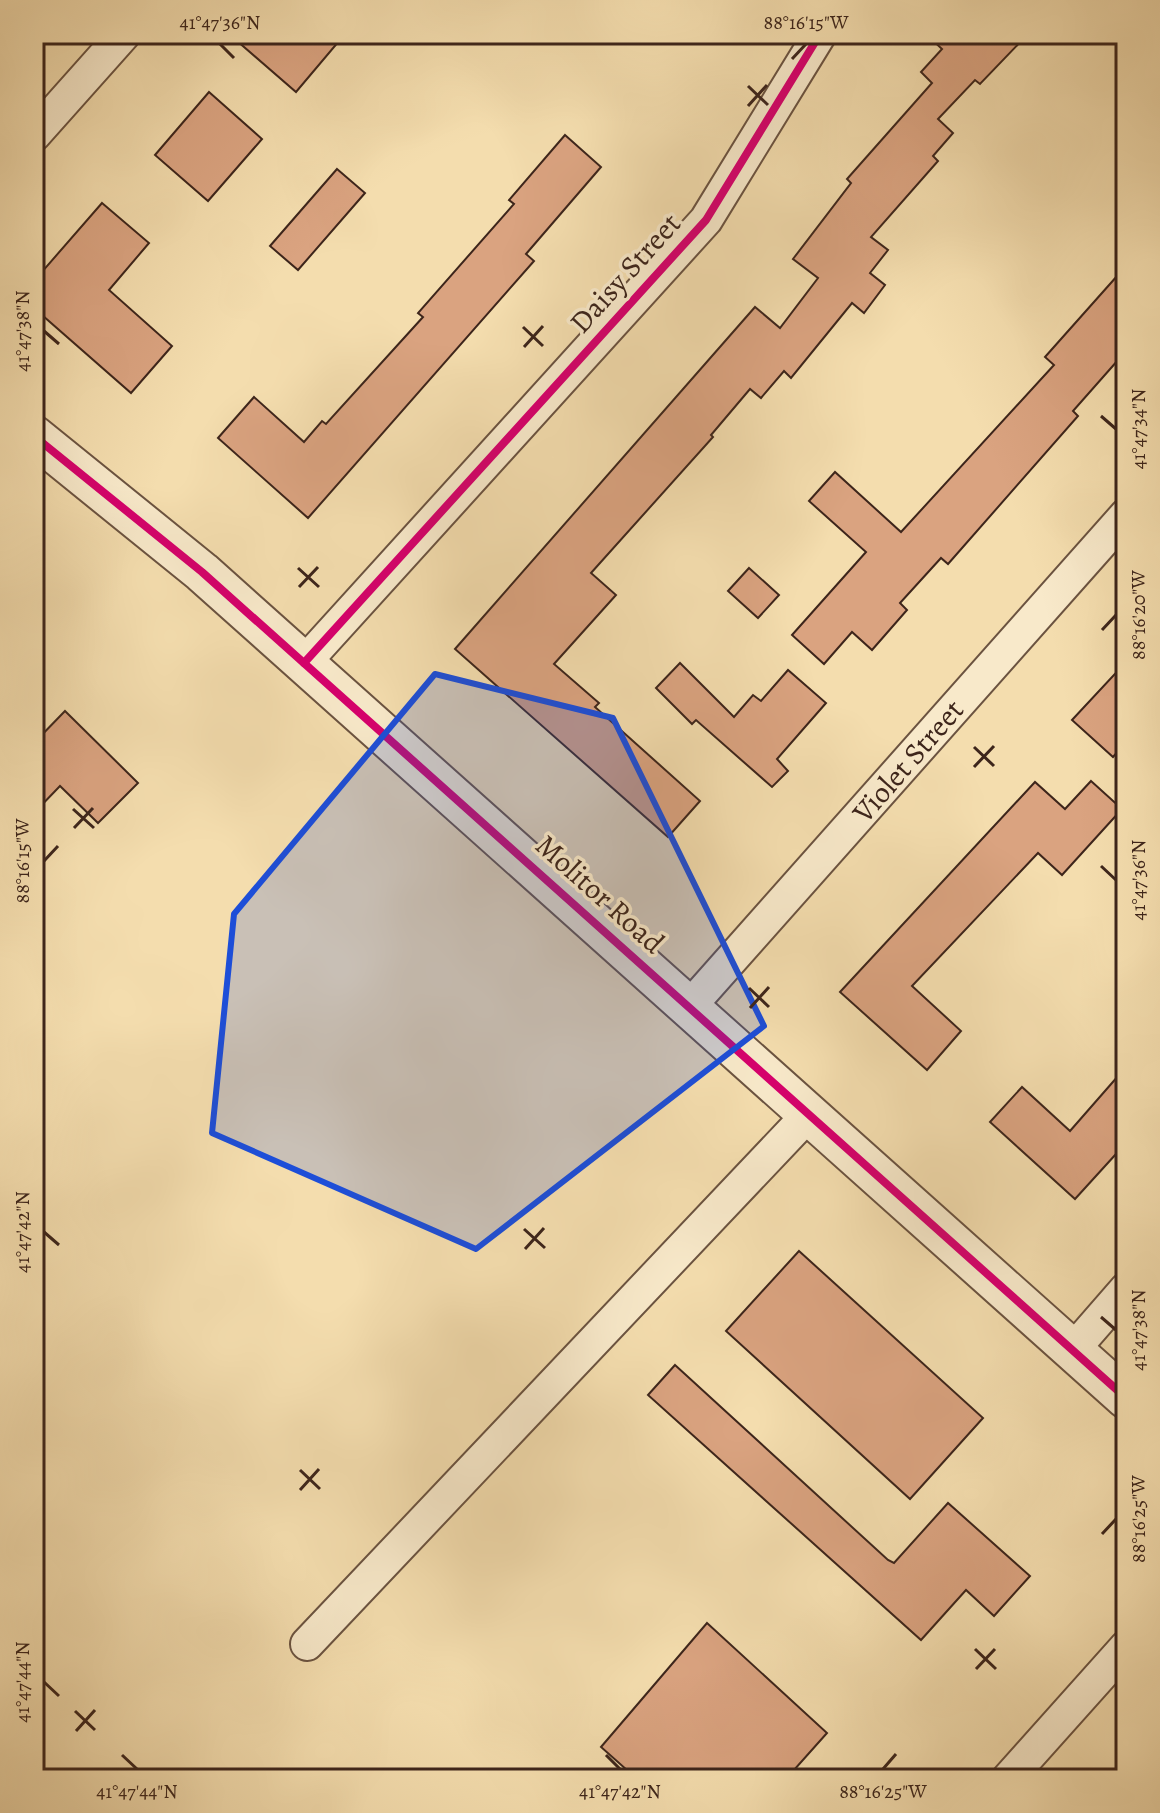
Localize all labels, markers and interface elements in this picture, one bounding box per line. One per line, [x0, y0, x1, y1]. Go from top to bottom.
text: 41°47'36"N [180, 9, 260, 36]
text: 88°16'15"W [763, 9, 849, 36]
street label: Daisy Street [560, 204, 690, 342]
text: 41°47'38"N [9, 290, 36, 372]
text: 41°47'34"N [1125, 389, 1152, 469]
text: 88°16'20"W [1125, 570, 1152, 660]
street label: Violet Street [843, 691, 973, 832]
text: 88°16'15"W [9, 818, 36, 904]
street label: Molitor Road [527, 826, 674, 963]
text: 41°47'36"N [1125, 840, 1152, 920]
text: 41°47'42"N [9, 1191, 36, 1273]
text: 41°47'38"N [1125, 1289, 1152, 1371]
text: 88°16'25"W [1125, 1475, 1152, 1563]
text: 41°47'44"N [9, 1641, 36, 1723]
text: 41°47'44"N [96, 1778, 178, 1805]
text: 41°47'42"N [579, 1778, 661, 1805]
text: 88°16'25"W [839, 1778, 927, 1805]

